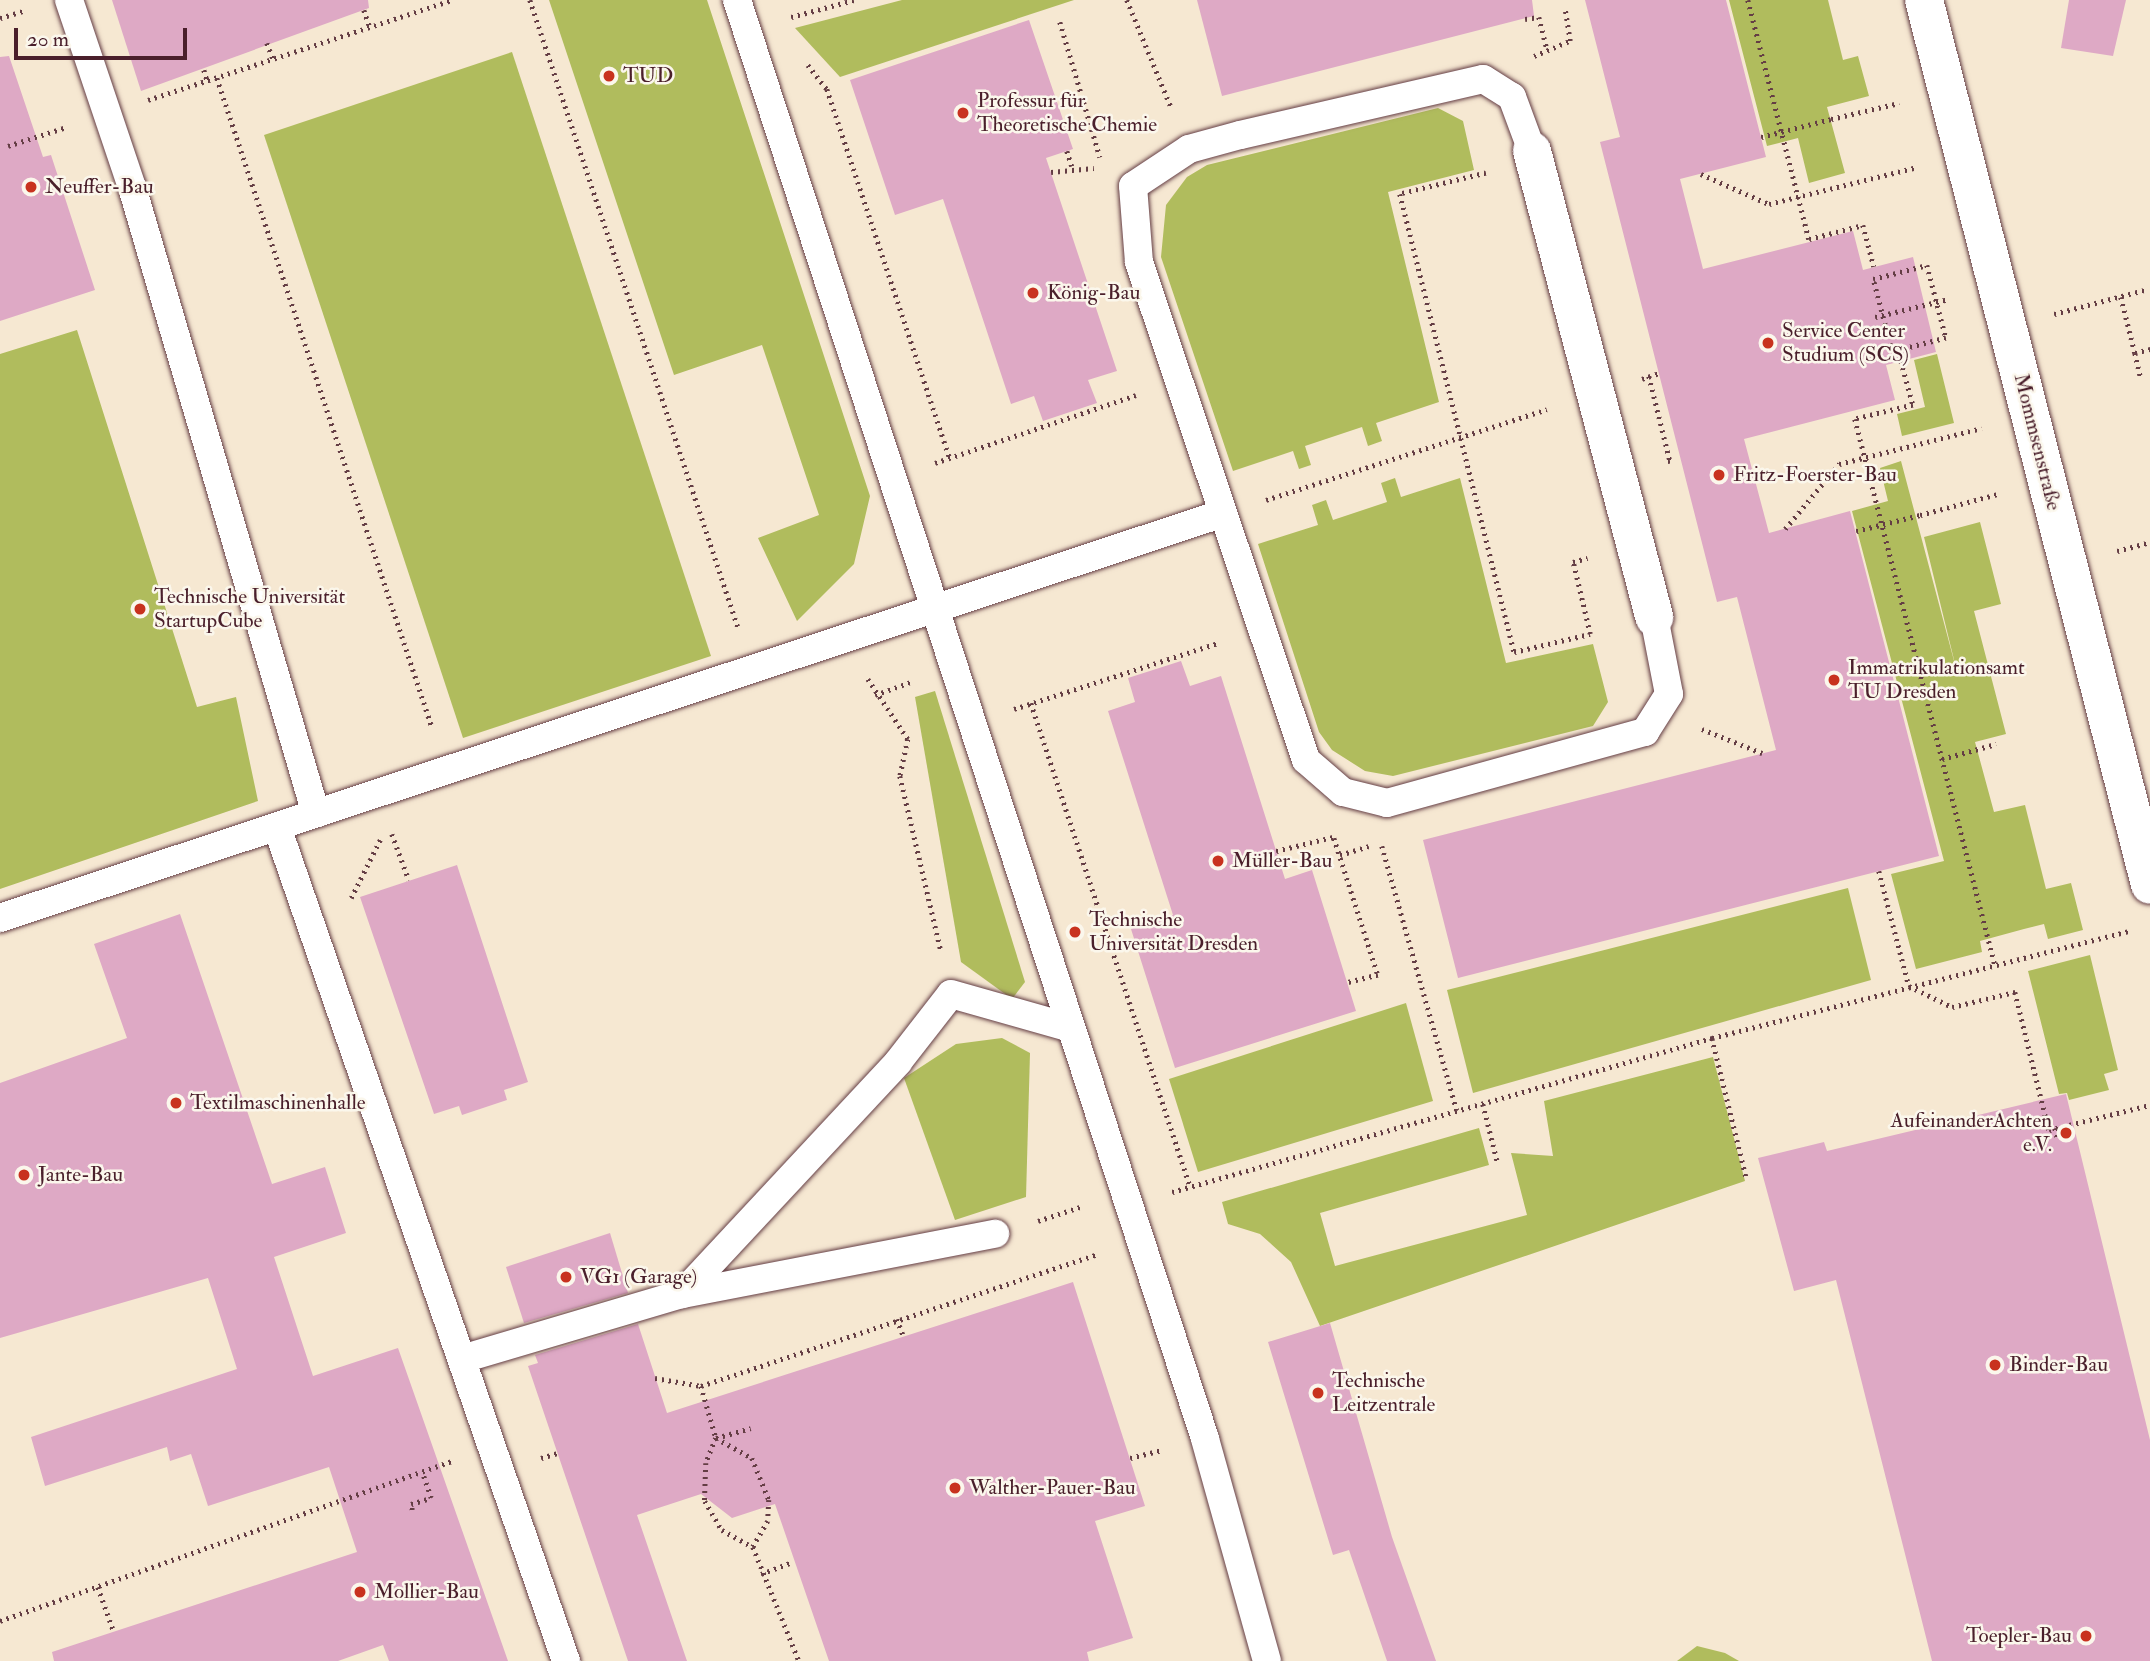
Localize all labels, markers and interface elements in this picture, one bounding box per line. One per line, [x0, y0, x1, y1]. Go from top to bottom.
scale bar [18, 14, 191, 58]
text: 20 m [27, 26, 69, 53]
place label: TUD [623, 63, 673, 89]
marker: TUD [601, 68, 617, 84]
place label: Professur für Theoretische Chemie [977, 88, 1157, 138]
marker: Professur für Theoretische Chemie [955, 105, 971, 121]
place label: Neuffer-Bau [45, 174, 154, 200]
marker: Neuffer-Bau [23, 179, 39, 195]
place label: König-Bau [1047, 280, 1140, 306]
marker: König-Bau [1025, 285, 1041, 301]
place label: Service Center Studium (SCS) [1782, 318, 1909, 368]
marker: Service Center Studium (SCS) [1760, 335, 1776, 351]
street label: Mommsenstraße [2008, 371, 2066, 513]
place label: Fritz-Foerster-Bau [1733, 462, 1897, 488]
marker: Fritz-Foerster-Bau [1711, 467, 1727, 483]
place label: Technische Universität StartupCube [154, 584, 345, 634]
marker: Technische Universität StartupCube [132, 601, 148, 617]
place label: Immatrikulationsamt TU Dresden [1848, 655, 2025, 705]
marker: Immatrikulationsamt TU Dresden [1826, 672, 1842, 688]
place label: Müller-Bau [1232, 848, 1332, 874]
marker: Müller-Bau [1210, 853, 1226, 869]
place label: Technische Universität Dresden [1089, 907, 1258, 957]
marker: Technische Universität Dresden [1067, 924, 1083, 940]
place label: Textilmaschinenhalle [190, 1090, 366, 1116]
marker: Textilmaschinenhalle [168, 1095, 184, 1111]
place label: AufeinanderAchten e.V. [1891, 1108, 2052, 1158]
marker: AufeinanderAchten e.V. [2058, 1125, 2074, 1141]
place label: Jante-Bau [38, 1162, 123, 1188]
marker: Jante-Bau [16, 1167, 32, 1183]
place label: VG1 (Garage) [580, 1264, 697, 1290]
marker: VG1 (Garage) [558, 1269, 574, 1285]
place label: Binder-Bau [2009, 1352, 2108, 1378]
marker: Binder-Bau [1987, 1357, 2003, 1373]
place label: Technische Leitzentrale [1332, 1368, 1435, 1418]
marker: Technische Leitzentrale [1310, 1385, 1326, 1401]
place label: Walther-Pauer-Bau [969, 1475, 1136, 1501]
marker: Walther-Pauer-Bau [947, 1480, 963, 1496]
place label: Mollier-Bau [374, 1579, 479, 1605]
marker: Mollier-Bau [352, 1584, 368, 1600]
place label: Toepler-Bau [1966, 1623, 2072, 1649]
marker: Toepler-Bau [2078, 1628, 2094, 1644]

